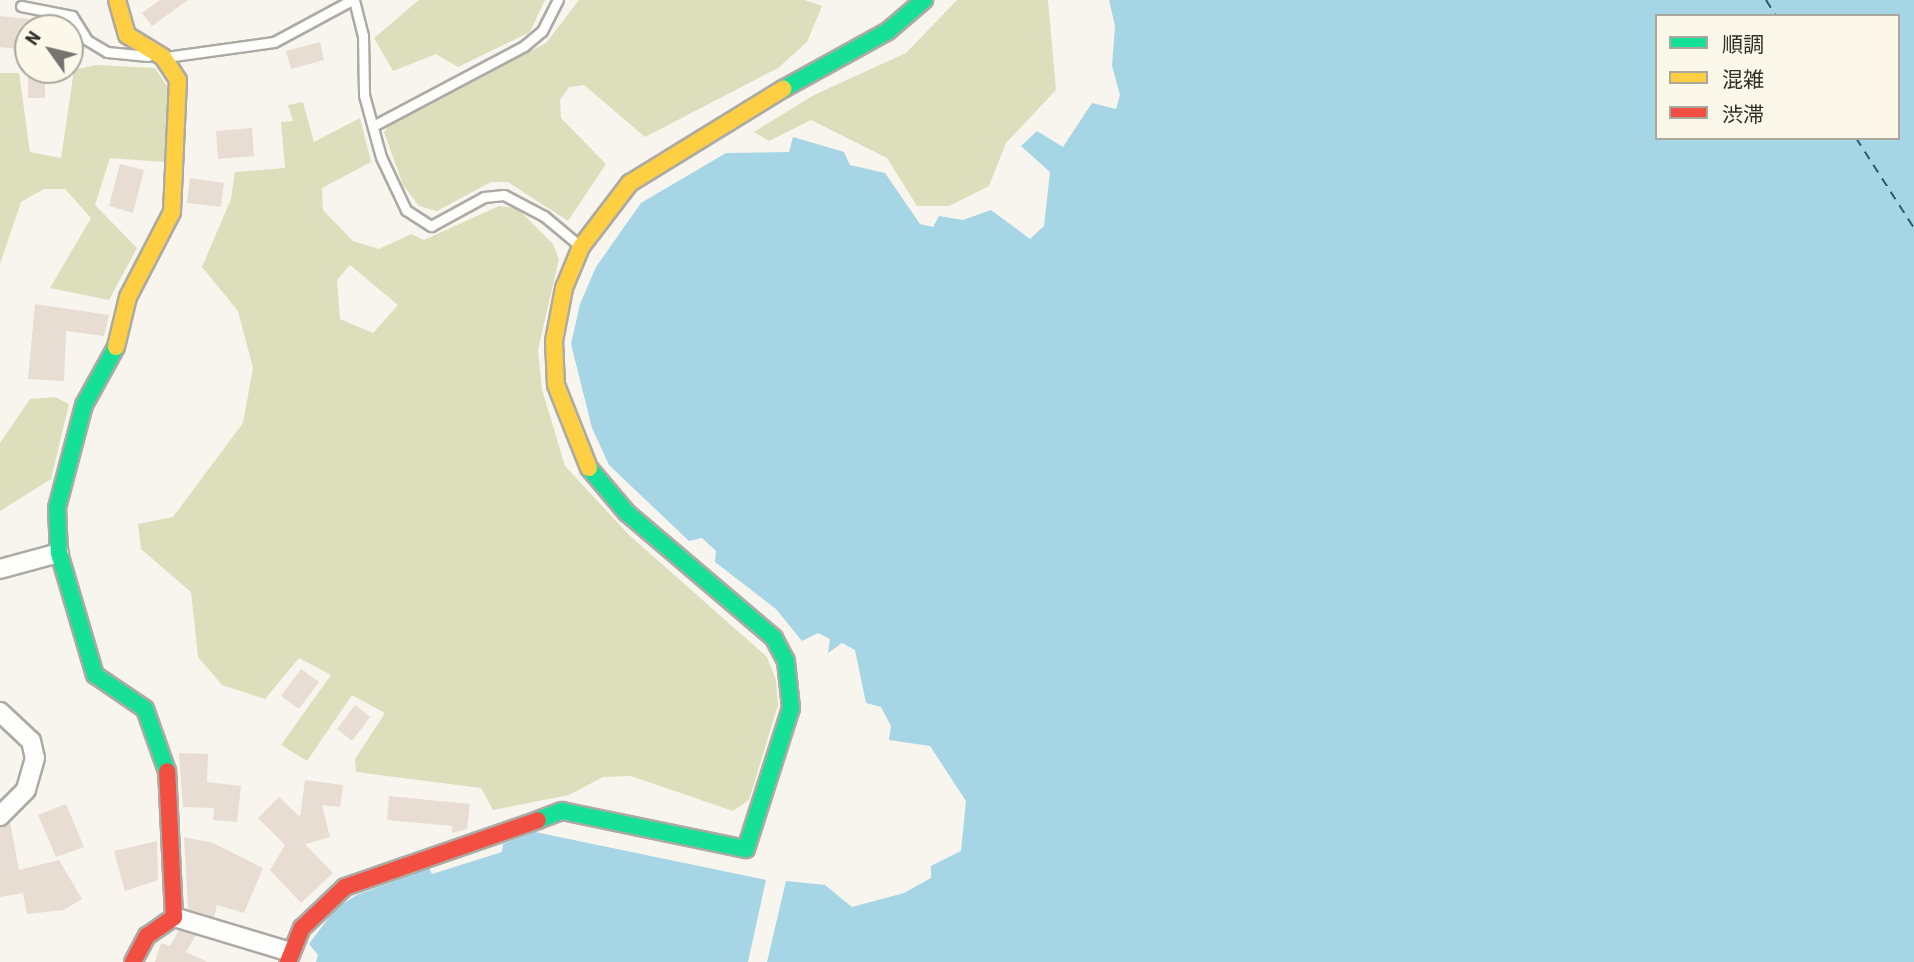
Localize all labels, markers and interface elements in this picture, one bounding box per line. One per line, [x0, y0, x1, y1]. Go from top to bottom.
north arrow [14, 14, 84, 84]
legend [1655, 14, 1900, 140]
text: N [20, 27, 46, 49]
text: 順調 [1722, 33, 1764, 57]
text: 混雑 [1722, 68, 1764, 92]
text: 渋滞 [1722, 103, 1764, 127]

